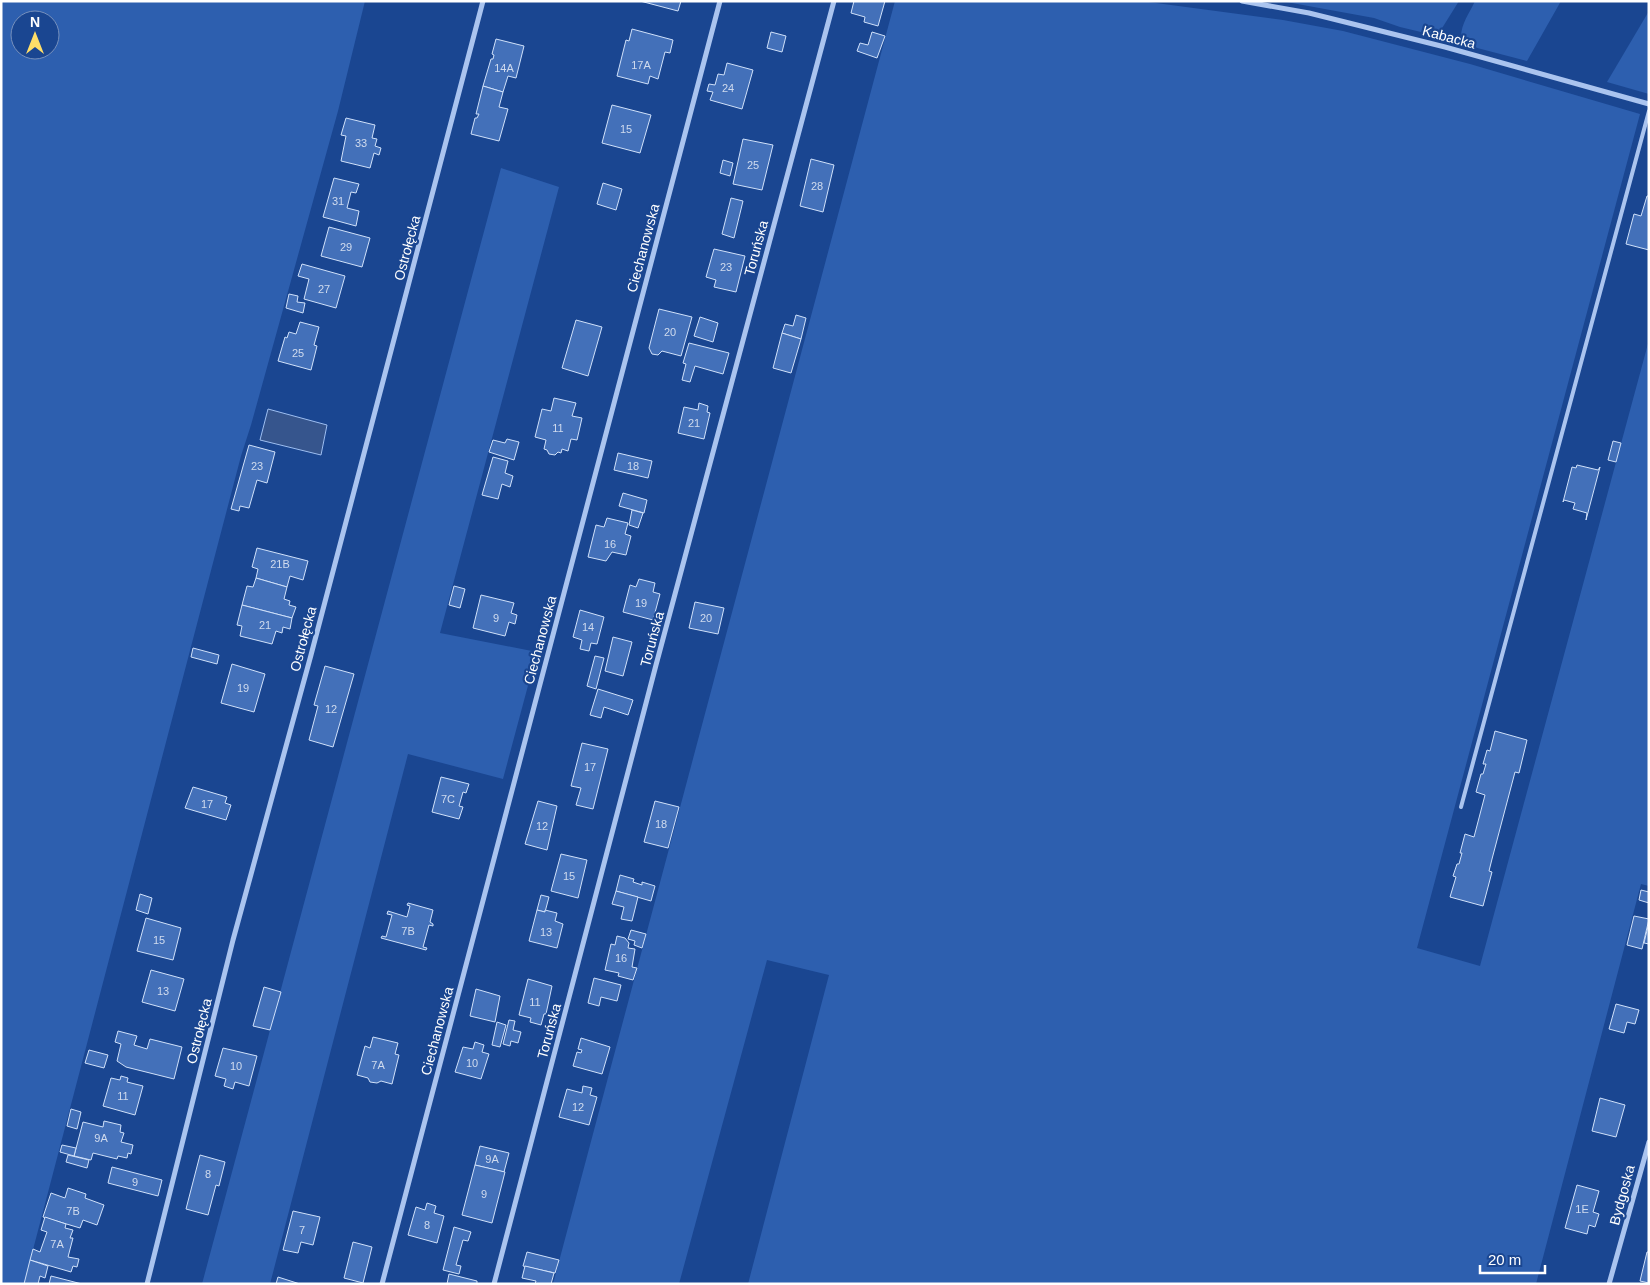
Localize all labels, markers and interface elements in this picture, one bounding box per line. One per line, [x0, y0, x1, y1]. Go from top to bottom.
north arrow [10, 10, 60, 60]
text: N [30, 14, 40, 30]
street label: Kabacka [1421, 22, 1478, 52]
house number: 17A [631, 59, 651, 71]
house number: 14A [494, 62, 514, 74]
house number: 24 [722, 82, 734, 94]
house number: 15 [620, 123, 632, 135]
house number: 33 [355, 137, 367, 149]
house number: 25 [747, 159, 759, 171]
house number: 28 [811, 180, 823, 192]
house number: 31 [332, 195, 344, 207]
street label: Ciechanowska [623, 202, 663, 294]
street label: Ostrołęcka [391, 213, 423, 282]
street label: Toruńska [741, 218, 771, 278]
house number: 29 [340, 241, 352, 253]
house number: 23 [720, 261, 732, 273]
house number: 27 [318, 283, 330, 295]
house number: 20 [664, 326, 676, 338]
house number: 25 [292, 347, 304, 359]
house number: 21 [688, 417, 700, 429]
house number: 11 [552, 422, 564, 434]
house number: 23 [251, 460, 263, 472]
house number: 18 [627, 460, 639, 472]
house number: 16 [604, 538, 616, 550]
house number: 21B [270, 558, 290, 570]
street label: Ciechanowska [520, 594, 560, 686]
house number: 19 [635, 597, 647, 609]
street label: Ostrołęcka [287, 604, 319, 673]
street label: Toruńska [637, 609, 667, 669]
house number: 9 [493, 612, 499, 624]
house number: 20 [700, 612, 712, 624]
house number: 21 [259, 619, 271, 631]
house number: 14 [582, 621, 594, 633]
house number: 19 [237, 682, 249, 694]
house number: 12 [325, 703, 337, 715]
house number: 17 [584, 761, 596, 773]
house number: 7C [441, 793, 455, 805]
house number: 17 [201, 798, 213, 810]
house number: 18 [655, 818, 667, 830]
house number: 12 [536, 820, 548, 832]
house number: 15 [563, 870, 575, 882]
house number: 7B [401, 925, 415, 937]
house number: 13 [540, 926, 552, 938]
house number: 15 [153, 934, 165, 946]
house number: 16 [615, 952, 627, 964]
house number: 13 [157, 985, 169, 997]
street label: Ciechanowska [417, 985, 457, 1077]
street label: Ostrołęcka [183, 996, 215, 1065]
house number: 11 [529, 996, 541, 1008]
street label: Toruńska [534, 1001, 564, 1061]
house number: 10 [466, 1057, 478, 1069]
house number: 7A [371, 1059, 385, 1071]
house number: 10 [230, 1060, 242, 1072]
house number: 11 [117, 1090, 129, 1102]
house number: 12 [572, 1101, 584, 1113]
house number: 9A [94, 1132, 108, 1144]
house number: 9A [485, 1153, 499, 1165]
street label: Bydgoska [1606, 1163, 1638, 1227]
house number: 8 [205, 1168, 211, 1180]
house number: 9 [132, 1176, 138, 1188]
house number: 9 [481, 1188, 487, 1200]
house number: 1E [1575, 1203, 1589, 1215]
house number: 7B [66, 1205, 80, 1217]
house number: 8 [424, 1219, 430, 1231]
house number: 7 [299, 1224, 305, 1236]
house number: 7A [50, 1238, 64, 1250]
scale bar [1480, 1242, 1545, 1274]
text: 20 m [1488, 1251, 1521, 1268]

